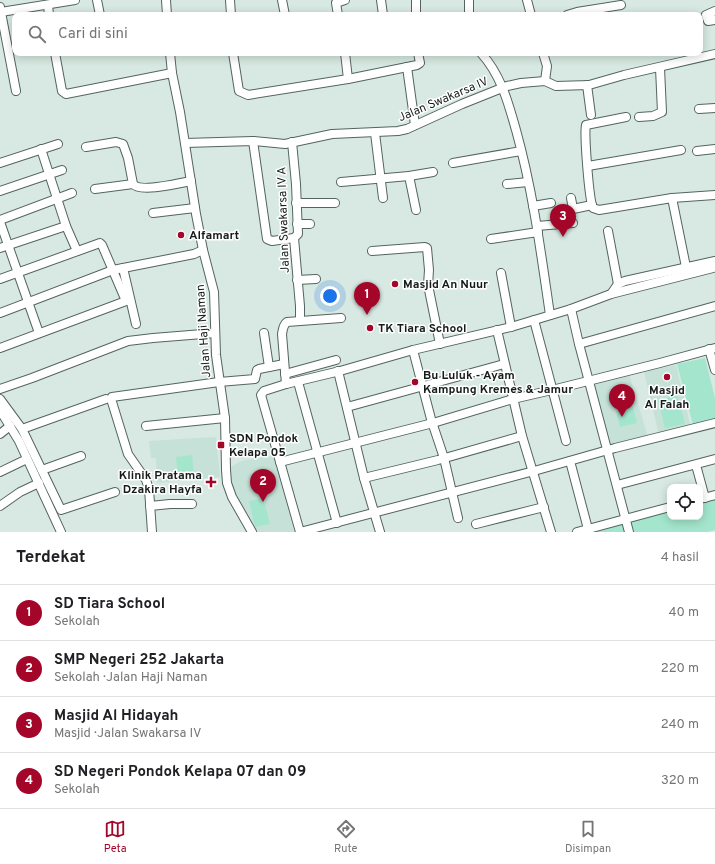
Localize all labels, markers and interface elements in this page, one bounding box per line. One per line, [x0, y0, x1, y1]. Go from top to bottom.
search box [12, 12, 703, 56]
icon: search [26, 23, 48, 45]
text: Cari di sini [58, 25, 128, 44]
street label: Jalan Swakarsa IV [396, 74, 491, 126]
street label: Jalan Swakarsa IV A [274, 166, 294, 273]
pin: 3 [550, 204, 576, 237]
place label: Alfamart [189, 228, 239, 244]
marker: Alfamart [176, 230, 186, 240]
place label: Masjid An Nuur [403, 277, 488, 293]
marker: Masjid An Nuur [390, 279, 400, 289]
pin: 1 [354, 282, 380, 315]
street label: Jalan Haji Naman [193, 284, 215, 378]
your location [320, 286, 340, 306]
place label: TK Tiara School [378, 321, 467, 337]
marker: TK Tiara School [365, 323, 375, 333]
place label: Bu Luluk - Ayam Kampung Kremes & Jamur [423, 368, 573, 398]
marker: Masjid Al Falah [662, 372, 672, 382]
marker: Bu Luluk - Ayam Kampung Kremes & Jamur [410, 377, 420, 387]
place label: Masjid Al Falah [645, 383, 689, 413]
pin: 4 [609, 384, 635, 417]
place label: SDN Pondok Kelapa 05 [229, 431, 299, 461]
marker: SDN Pondok Kelapa 05 [216, 440, 226, 450]
place label: Klinik Pratama Dzakira Hayfa [119, 468, 202, 498]
pin: 2 [250, 469, 276, 502]
marker: Klinik Pratama Dzakira Hayfa [205, 476, 217, 488]
map controls [667, 484, 703, 520]
button: locate [667, 484, 703, 520]
text: Terdekat [16, 547, 85, 569]
text: 4 hasil [661, 550, 699, 566]
text: SD Tiara School [54, 595, 165, 614]
text: 1 [26, 605, 32, 621]
text: 40 m [669, 605, 699, 621]
text: Sekolah [54, 614, 100, 630]
text: SMP Negeri 252 Jakarta [54, 651, 224, 670]
text: 2 [25, 661, 33, 677]
text: 220 m [661, 661, 699, 677]
text: Sekolah · Jalan Haji Naman [54, 670, 208, 686]
text: Masjid Al Hidayah [54, 707, 178, 726]
text: 3 [25, 717, 33, 733]
text: 240 m [661, 717, 699, 733]
text: Masjid · Jalan Swakarsa IV [54, 726, 202, 742]
text: SD Negeri Pondok Kelapa 07 dan 09 [54, 763, 306, 782]
text: 4 [25, 773, 33, 789]
text: 320 m [661, 773, 699, 789]
text: Sekolah [54, 782, 100, 798]
tab: Peta [104, 818, 126, 856]
tab: Rute [334, 818, 357, 856]
tab: Disimpan [565, 818, 611, 856]

